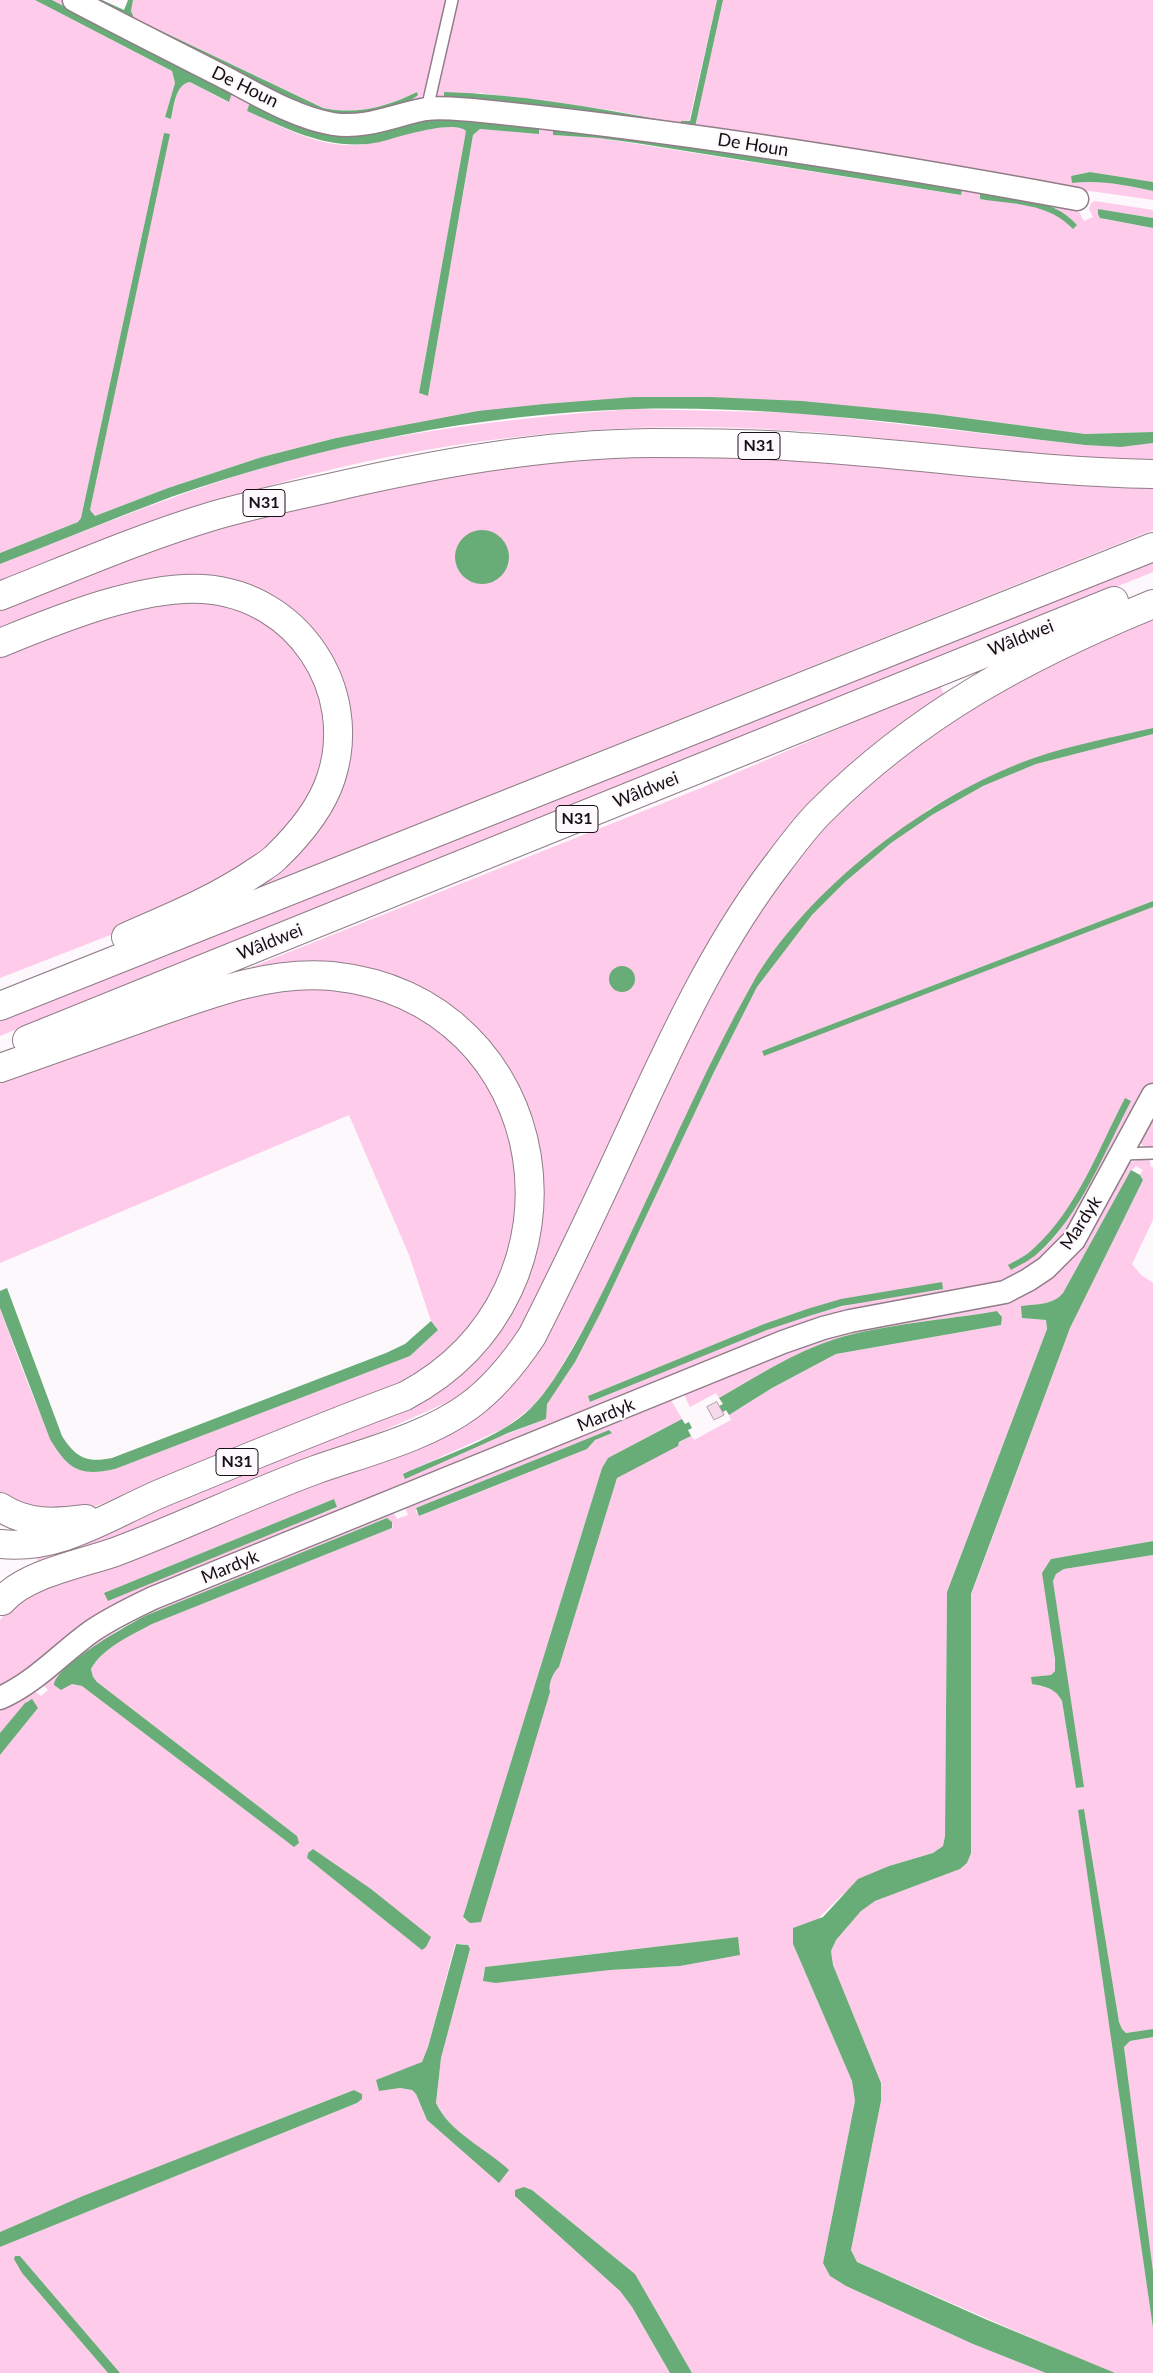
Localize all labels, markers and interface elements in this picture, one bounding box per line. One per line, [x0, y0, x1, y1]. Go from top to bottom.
street label: De Houn [208, 62, 282, 112]
street label: De Houn [716, 129, 790, 161]
road number: N31 [738, 432, 780, 460]
road number: N31 [243, 489, 285, 516]
street label: Wâldwei [985, 615, 1057, 661]
street label: Wâldwei [610, 767, 682, 813]
road number: N31 [556, 806, 598, 832]
street label: Wâldwei [234, 919, 306, 965]
street label: Mardyk [1056, 1192, 1106, 1254]
street label: Mardyk [574, 1394, 638, 1436]
road number: N31 [216, 1448, 258, 1475]
street label: Mardyk [198, 1546, 262, 1588]

